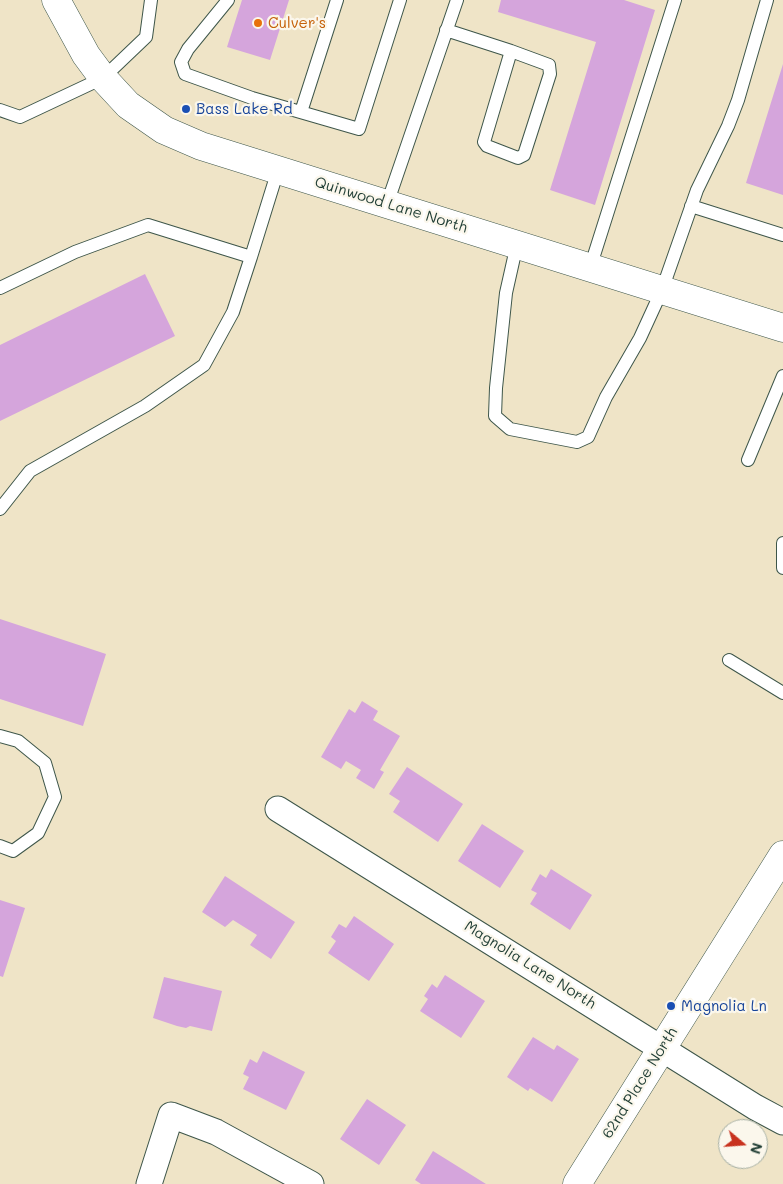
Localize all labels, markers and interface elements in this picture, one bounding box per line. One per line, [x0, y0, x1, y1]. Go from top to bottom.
place label: Culver's [268, 14, 326, 32]
marker: Culver's [252, 17, 264, 29]
place label: Bass Lake Rd [196, 100, 292, 118]
marker: Bass Lake Rd [180, 103, 192, 115]
street label: Quinwood Lane North [312, 173, 470, 237]
street label: Magnolia Lane North [461, 917, 599, 1013]
place label: Magnolia Ln [681, 997, 767, 1015]
marker: Magnolia Ln [665, 1000, 677, 1012]
street label: 62nd Place North [599, 1024, 681, 1142]
north arrow [718, 1119, 768, 1169]
text: N [746, 1140, 767, 1156]

